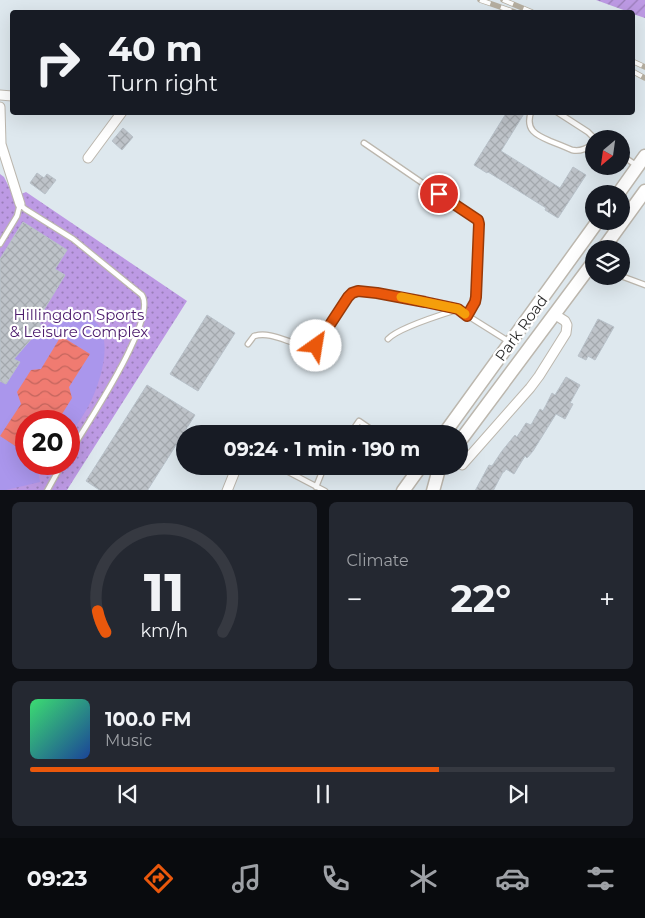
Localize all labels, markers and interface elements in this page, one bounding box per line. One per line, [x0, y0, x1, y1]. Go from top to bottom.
text: 40 m [108, 27, 203, 70]
icon: right [25, 30, 90, 95]
text: Turn right [108, 70, 218, 97]
north arrow [585, 130, 630, 175]
map controls [585, 130, 630, 285]
pin [418, 173, 460, 215]
icon: arrive [425, 180, 453, 208]
button: sound [585, 185, 630, 230]
button: layers [585, 240, 630, 285]
street label: Park Road [491, 291, 551, 365]
park label: Hillingdon Sports & Leisure Complex [10, 305, 148, 341]
position arrow [289, 319, 341, 371]
speed limit sign: 20 [15, 410, 80, 475]
text: 09:24 · 1 min · 190 m [224, 438, 420, 461]
text: Climate [347, 551, 409, 570]
text: 11 [144, 561, 185, 624]
text: 22° [450, 575, 511, 622]
text: − [347, 582, 363, 616]
text: + [599, 582, 615, 616]
text: km/h [140, 620, 188, 641]
text: 100.0 FM [105, 708, 191, 731]
text: Music [105, 731, 152, 750]
icon: previous [114, 780, 142, 808]
icon: pause [309, 780, 337, 808]
icon: next [504, 780, 532, 808]
icon: directions [141, 861, 176, 896]
icon: music [229, 861, 264, 896]
icon: phone [318, 861, 353, 896]
icon: climate [406, 861, 441, 896]
icon: car [495, 861, 530, 896]
icon: filters [583, 861, 618, 896]
text: 09:23 [27, 865, 87, 892]

